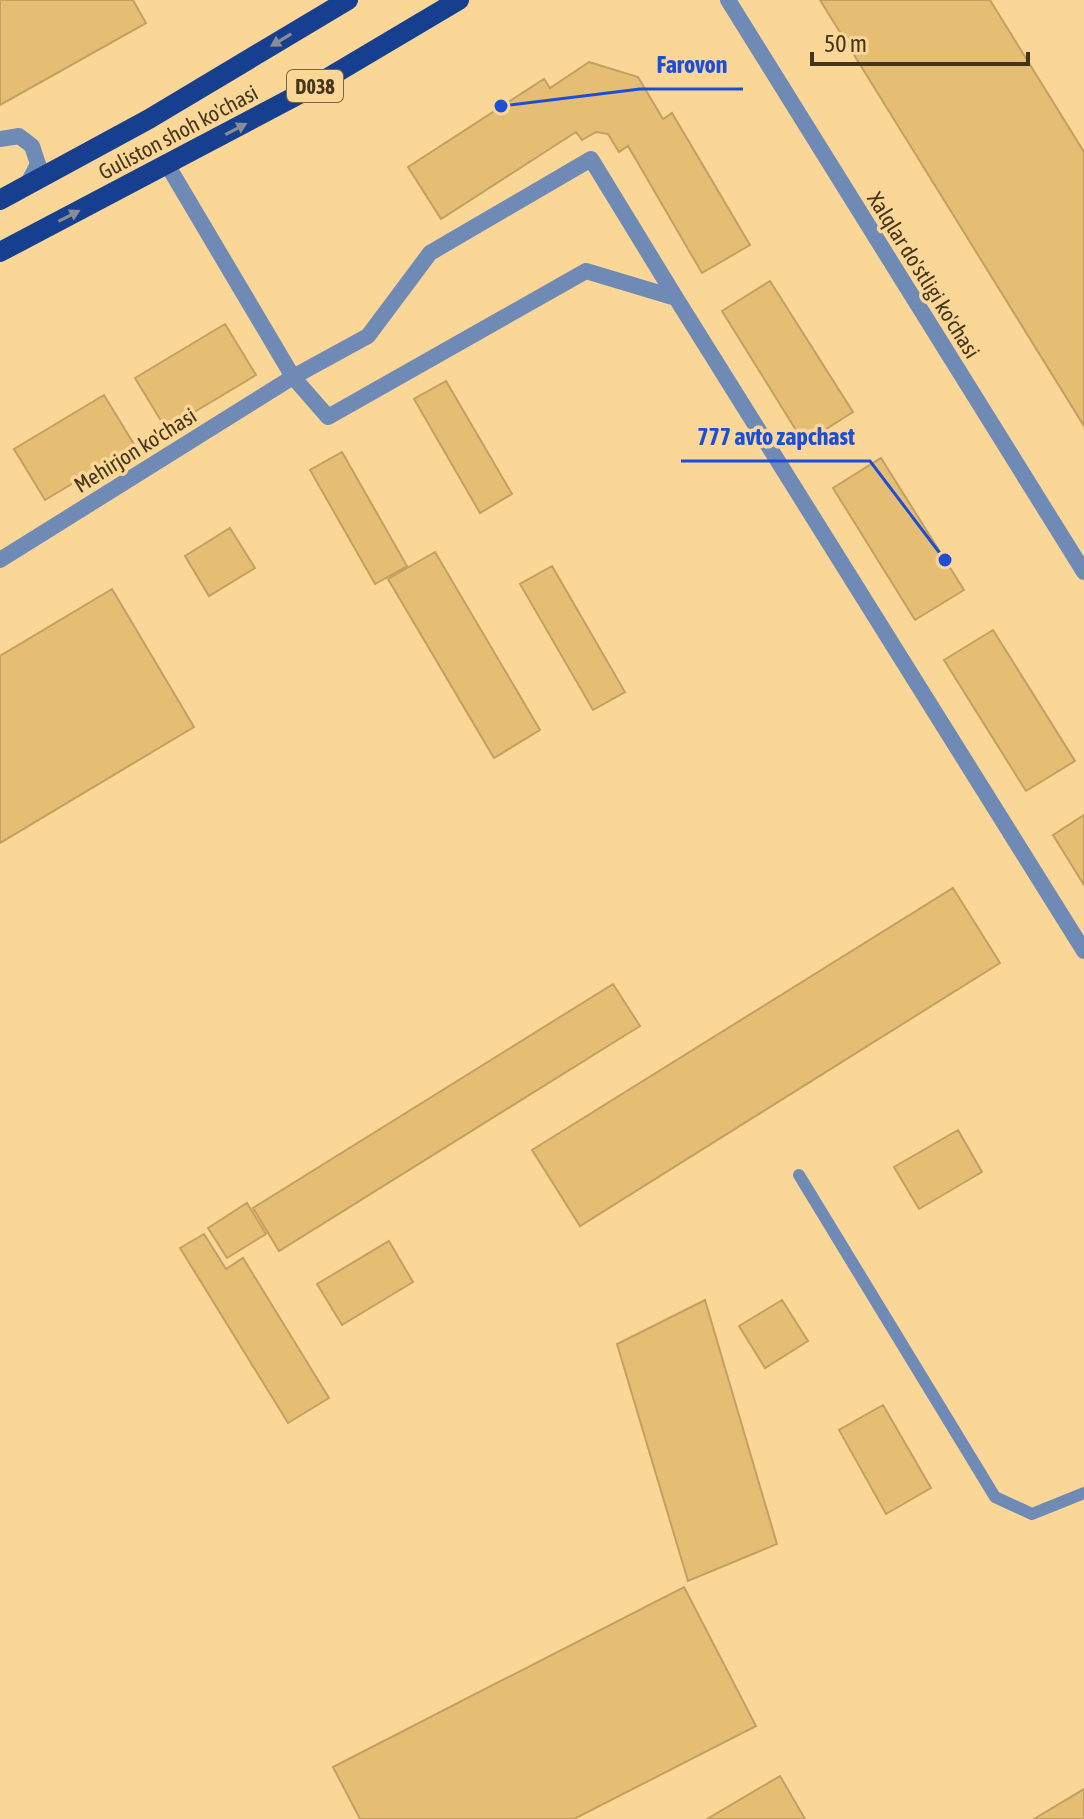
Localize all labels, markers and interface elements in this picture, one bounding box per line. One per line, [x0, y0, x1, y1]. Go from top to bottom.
scale bar [812, 16, 1028, 66]
text: 50 m [824, 30, 867, 57]
one-way arrow [270, 33, 292, 47]
callout: Farovon [640, 41, 743, 89]
text: Farovon [656, 51, 728, 78]
road number: D038 [287, 70, 343, 102]
street label: Guliston shoh ko'chasi [94, 79, 262, 185]
one-way arrow [225, 122, 247, 136]
street label: Xalqlar do'stligi ko'chasi [862, 187, 986, 363]
one-way arrow [58, 210, 81, 223]
street label: Mehirjon ko'chasi [69, 402, 201, 498]
callout: 777 avto zapchast [681, 413, 870, 461]
text: 777 avto zapchast [697, 423, 855, 450]

